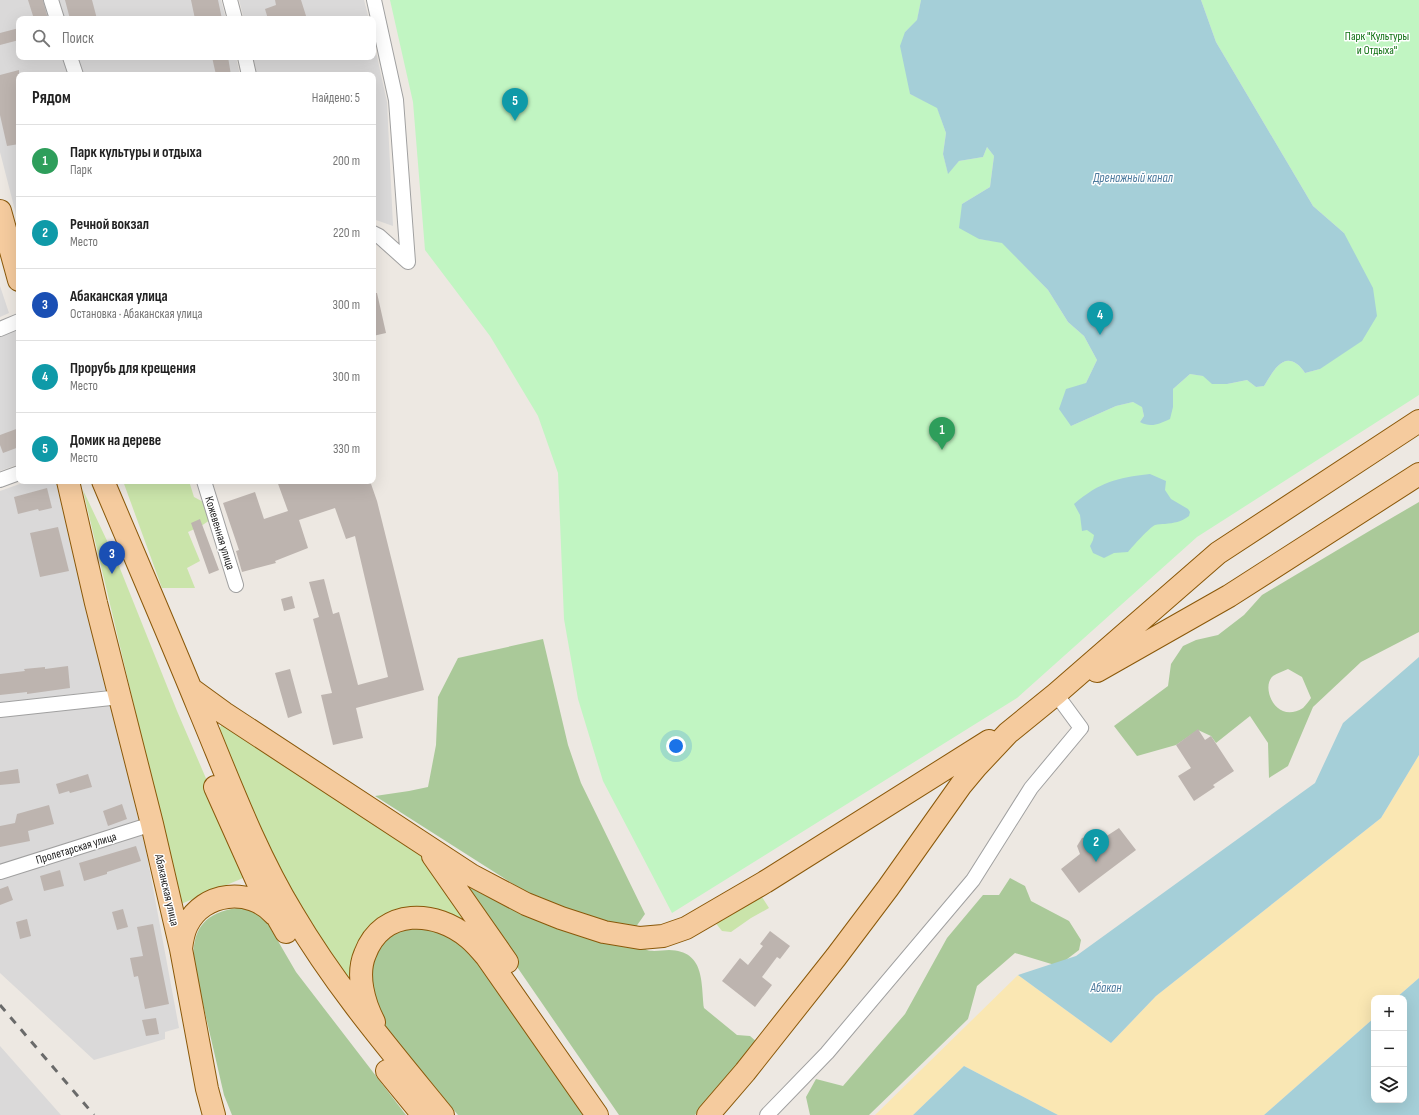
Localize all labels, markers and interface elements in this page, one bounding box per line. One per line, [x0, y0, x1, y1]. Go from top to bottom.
search box [16, 16, 376, 60]
icon: search [30, 27, 52, 49]
text: Поиск [62, 29, 94, 48]
park label: Парк "Культуры и Отдыха" [1345, 29, 1409, 58]
text: Рядом [32, 88, 71, 108]
pin: 5 [502, 88, 528, 121]
text: Найдено: 5 [312, 90, 360, 106]
text: Парк культуры и отдыха [70, 143, 202, 162]
text: 1 [42, 153, 48, 169]
text: 200 m [333, 153, 360, 169]
text: Парк [70, 162, 92, 178]
water label: Дренажный канал [1092, 170, 1174, 186]
text: Речной вокзал [70, 215, 149, 234]
text: 2 [42, 225, 48, 241]
text: 220 m [333, 225, 360, 241]
text: Место [70, 234, 98, 250]
text: Абаканская улица [70, 287, 168, 306]
text: 3 [42, 297, 48, 313]
text: 300 m [333, 297, 360, 313]
pin: 4 [1087, 302, 1113, 335]
text: Остановка · Абаканская улица [70, 306, 202, 322]
text: Прорубь для крещения [70, 359, 196, 378]
text: 4 [42, 369, 48, 385]
text: 300 m [333, 369, 360, 385]
text: Место [70, 378, 98, 394]
pin: 1 [929, 417, 955, 450]
text: Домик на дереве [70, 431, 161, 450]
text: 5 [42, 441, 48, 457]
text: 330 m [333, 441, 360, 457]
text: Место [70, 450, 98, 466]
street label: Кожевенная улица [201, 495, 238, 572]
pin: 3 [99, 541, 125, 574]
your location [666, 736, 686, 756]
street label: Пролетарская улица [34, 829, 119, 868]
pin: 2 [1083, 829, 1109, 862]
street label: Абаканская улица [151, 852, 182, 928]
water label: Абакан [1089, 980, 1122, 996]
map controls [1371, 995, 1407, 1103]
button: + [1371, 995, 1407, 1031]
button: − [1371, 1031, 1407, 1067]
button: layers [1371, 1067, 1407, 1103]

